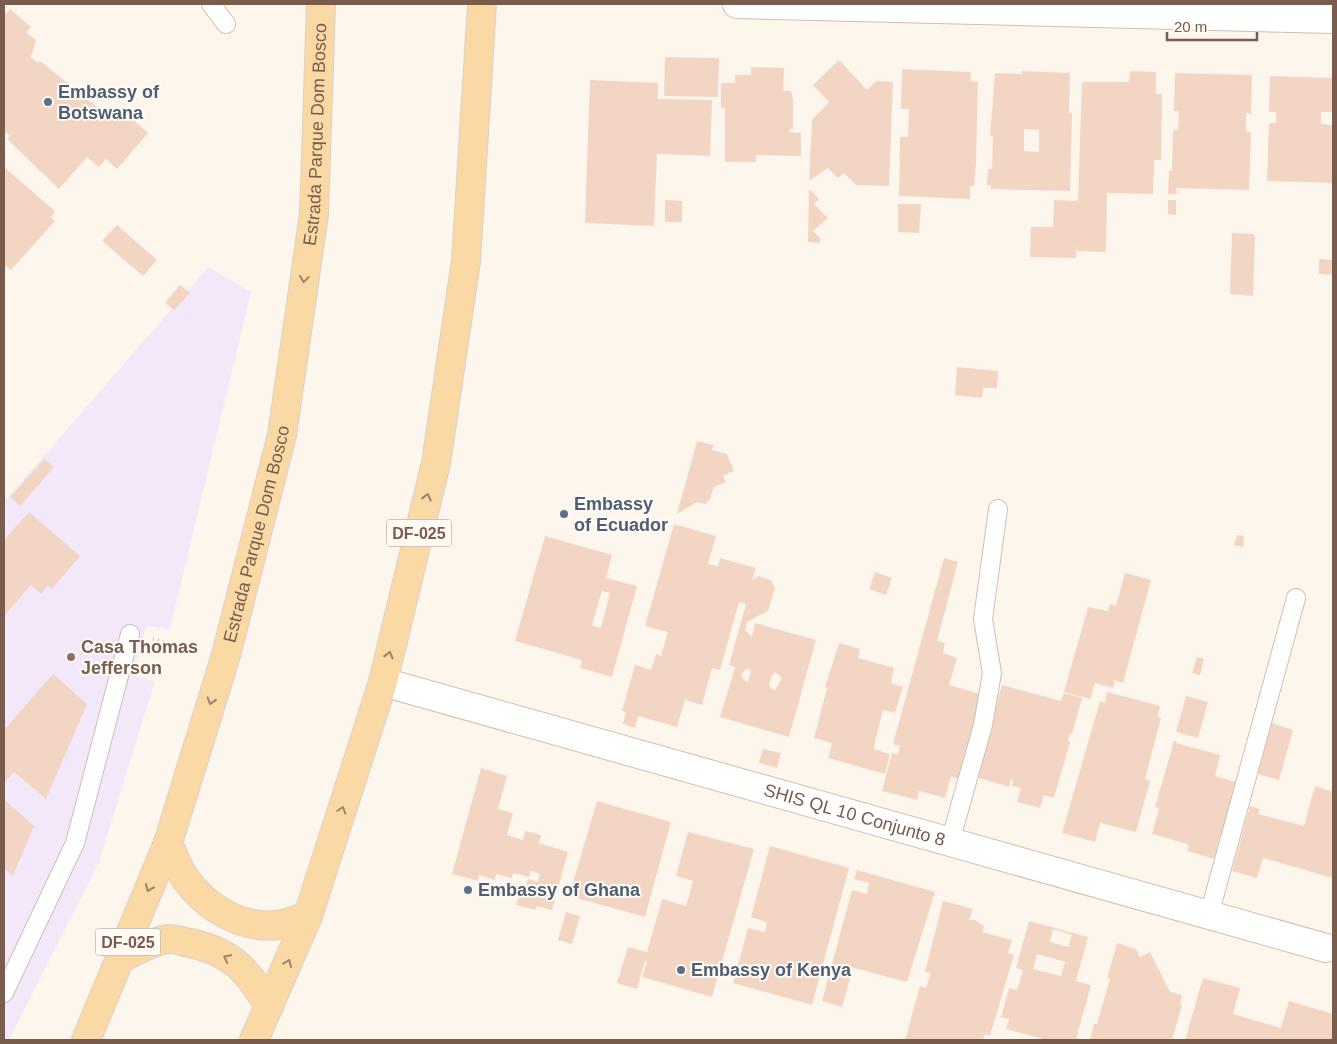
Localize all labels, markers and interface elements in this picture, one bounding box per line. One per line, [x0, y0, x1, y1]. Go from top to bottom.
scale bar [1167, 10, 1257, 42]
text: 20 m [1174, 18, 1207, 35]
street label: Estrada Parque Dom Bosco [300, 23, 330, 247]
place label: Embassy of Botswana [58, 82, 160, 123]
marker: Embassy of Botswana [42, 96, 54, 108]
one-way arrow [300, 275, 310, 284]
street label: Estrada Parque Dom Bosco [220, 424, 293, 645]
one-way arrow [422, 493, 432, 501]
place label: Embassy of Ecuador [574, 494, 668, 535]
marker: Embassy of Ecuador [558, 508, 570, 520]
road number: DF-025 [386, 520, 452, 546]
place label: Casa Thomas Jefferson [81, 637, 198, 678]
one-way arrow [383, 650, 394, 659]
marker: Casa Thomas Jefferson [65, 651, 77, 663]
one-way arrow [207, 697, 217, 705]
street label: SHIS QL 10 Conjunto 8 [762, 780, 948, 850]
one-way arrow [336, 807, 346, 815]
place label: Embassy of Ghana [478, 880, 641, 900]
one-way arrow [145, 883, 156, 892]
marker: Embassy of Ghana [462, 884, 474, 896]
road number: DF-025 [96, 929, 160, 956]
one-way arrow [224, 954, 233, 964]
one-way arrow [281, 959, 292, 968]
place label: Embassy of Kenya [691, 960, 852, 980]
marker: Embassy of Kenya [675, 964, 687, 976]

